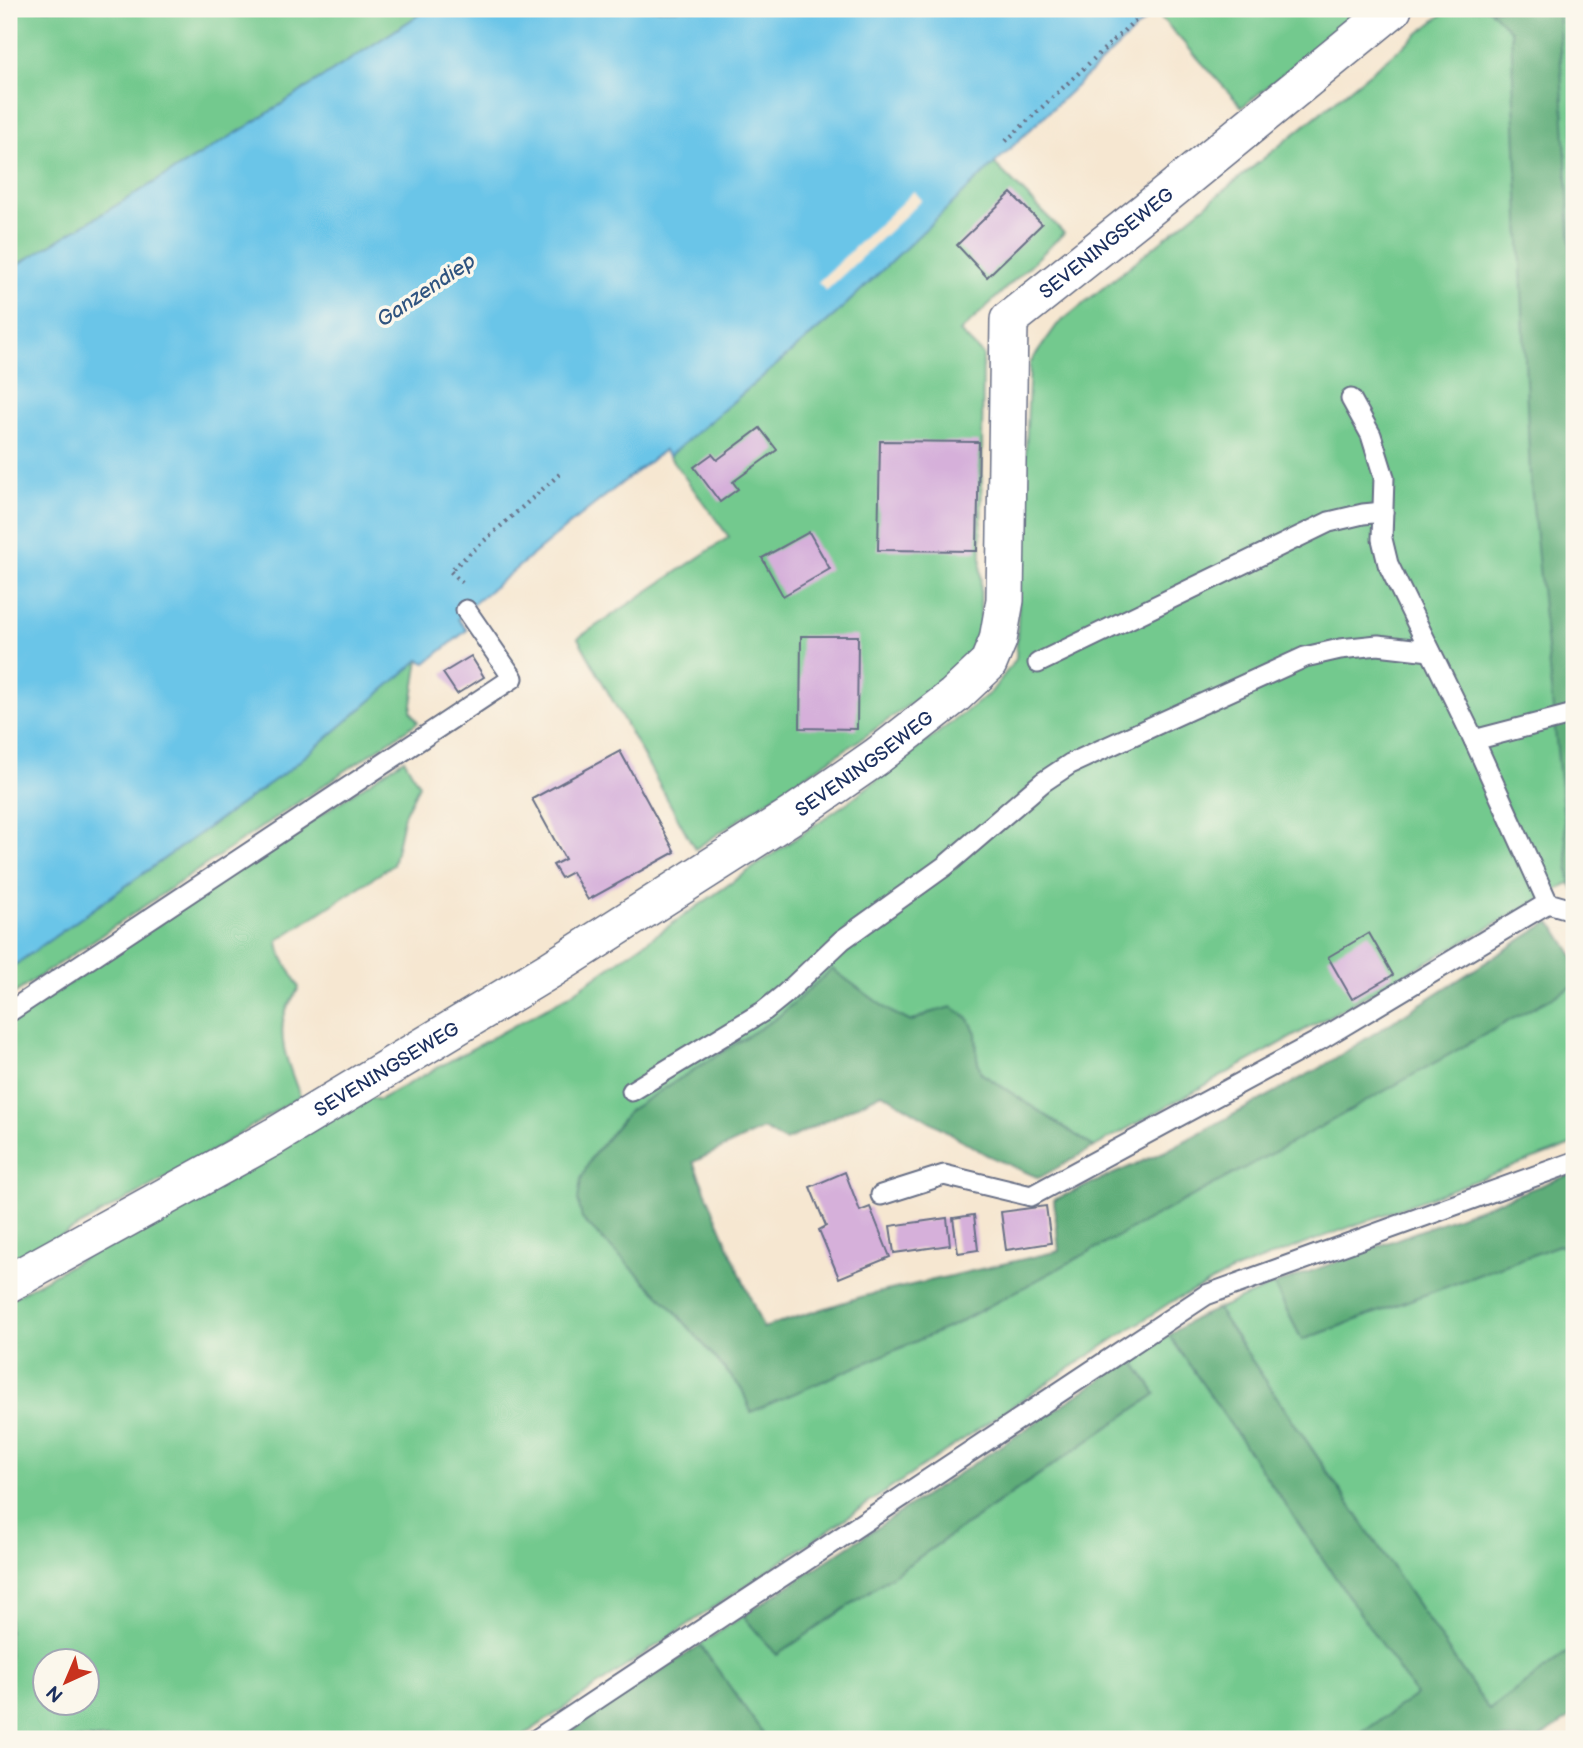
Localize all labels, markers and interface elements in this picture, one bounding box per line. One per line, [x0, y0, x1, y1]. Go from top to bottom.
street label: SEVENINGSEWEG [1035, 183, 1179, 304]
water label: Ganzendiep [372, 248, 480, 333]
street label: SEVENINGSEWEG [791, 707, 938, 823]
street label: SEVENINGSEWEG [311, 1018, 464, 1123]
north arrow [32, 1646, 102, 1716]
text: N [42, 1680, 68, 1706]

